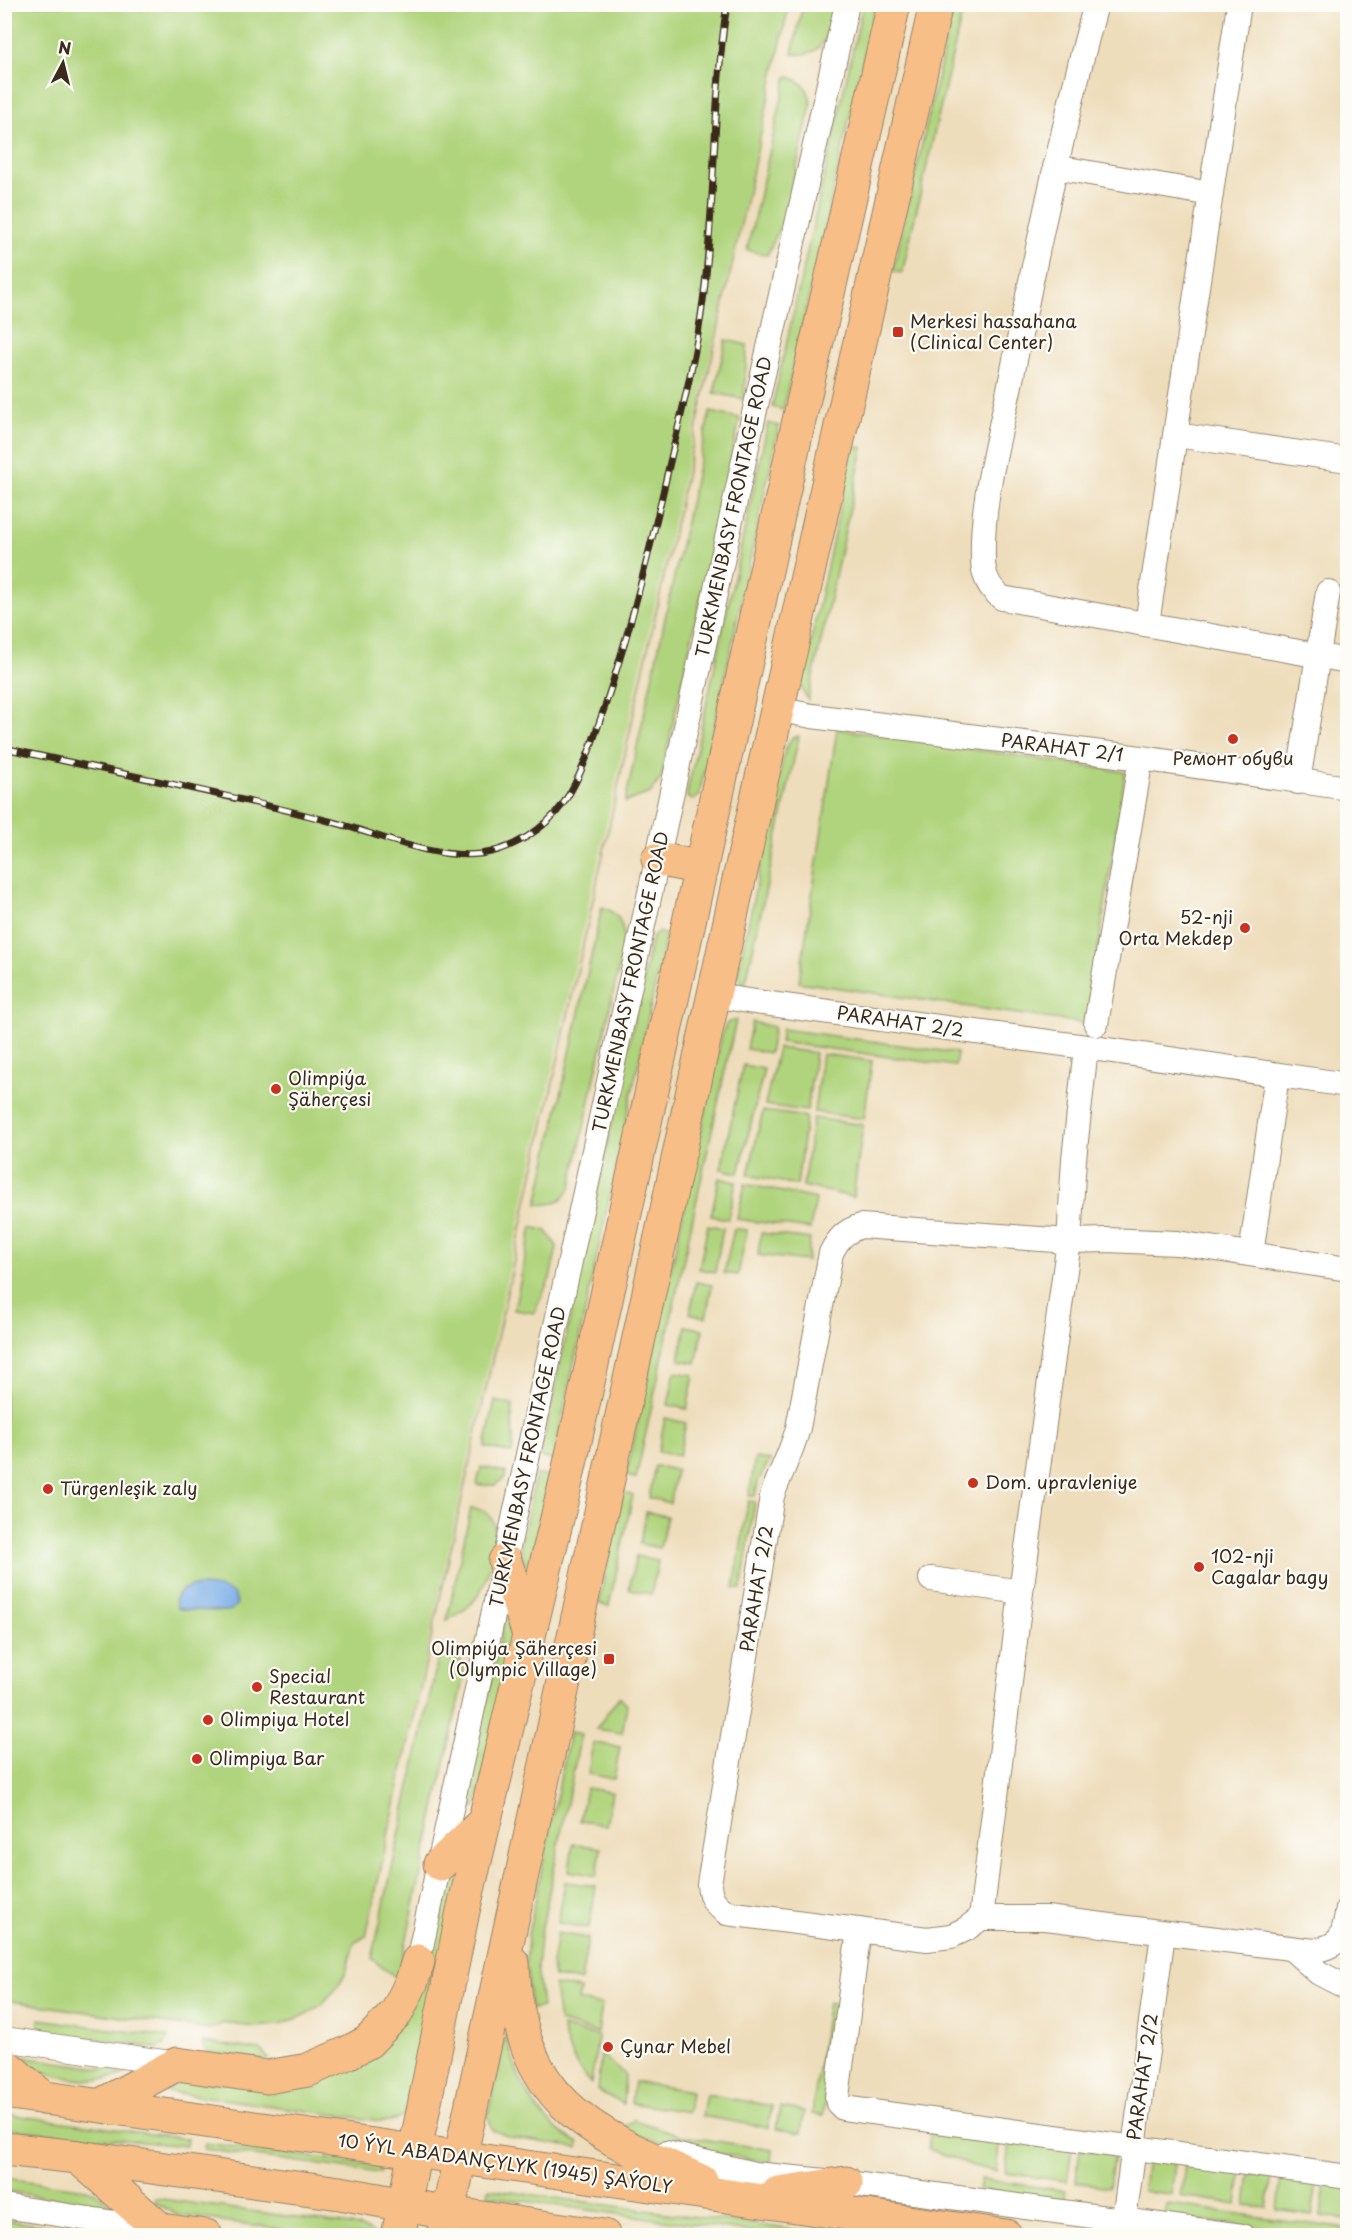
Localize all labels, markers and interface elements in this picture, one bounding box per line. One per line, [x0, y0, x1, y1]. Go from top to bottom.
north arrow [33, 33, 93, 93]
text: N [57, 34, 73, 60]
place label: Merkesi hassahana (Clinical Center) [910, 307, 1077, 355]
marker: Merkesi hassahana (Clinical Center) [891, 325, 905, 339]
street label: TURKMENBASY FRONTAGE ROAD [687, 354, 778, 660]
street label: PARAHAT 2/1 [999, 726, 1125, 767]
marker: Ремонт обуви [1226, 732, 1240, 746]
place label: Ремонт обуви [1172, 744, 1294, 771]
street label: TURKMENBASY FRONTAGE ROAD [584, 829, 675, 1135]
place label: 52-nji Orta Mekdep [1119, 903, 1233, 951]
marker: 52-nji Orta Mekdep [1238, 921, 1252, 935]
street label: PARAHAT 2/2 [835, 998, 965, 1043]
place label: Olimpiýa Şäherçesi [288, 1064, 371, 1112]
marker: Olimpiýa Şäherçesi [269, 1082, 283, 1096]
street label: TURKMENBASY FRONTAGE ROAD [481, 1304, 572, 1610]
place label: Dom. upravleniye [985, 1468, 1137, 1495]
place label: Türgenleşik zaly [60, 1474, 198, 1501]
marker: Dom. upravleniye [966, 1476, 980, 1490]
marker: Türgenleşik zaly [41, 1482, 55, 1496]
street label: PARAHAT 2/2 [732, 1523, 779, 1654]
place label: 102-nji Cagalar bagy [1211, 1542, 1328, 1590]
marker: 102-nji Cagalar bagy [1192, 1560, 1206, 1574]
place label: Olimpiýa Şäherçesi (Olympic Village) [431, 1634, 597, 1682]
marker: Olimpiýa Şäherçesi (Olympic Village) [602, 1652, 616, 1666]
place label: Special Restaurant [269, 1662, 365, 1710]
marker: Special Restaurant [250, 1680, 264, 1694]
place label: Olimpiya Hotel [220, 1705, 349, 1732]
marker: Olimpiya Hotel [201, 1713, 215, 1727]
place label: Olimpiya Bar [209, 1744, 325, 1771]
marker: Olimpiya Bar [190, 1752, 204, 1766]
street label: PARAHAT 2/2 [1119, 2012, 1164, 2142]
place label: Çynar Mebel [620, 2032, 731, 2059]
marker: Çynar Mebel [601, 2040, 615, 2054]
street label: 10 ÝYL ABADANÇYLYK (1945) ŞAÝOLY [336, 2126, 674, 2199]

